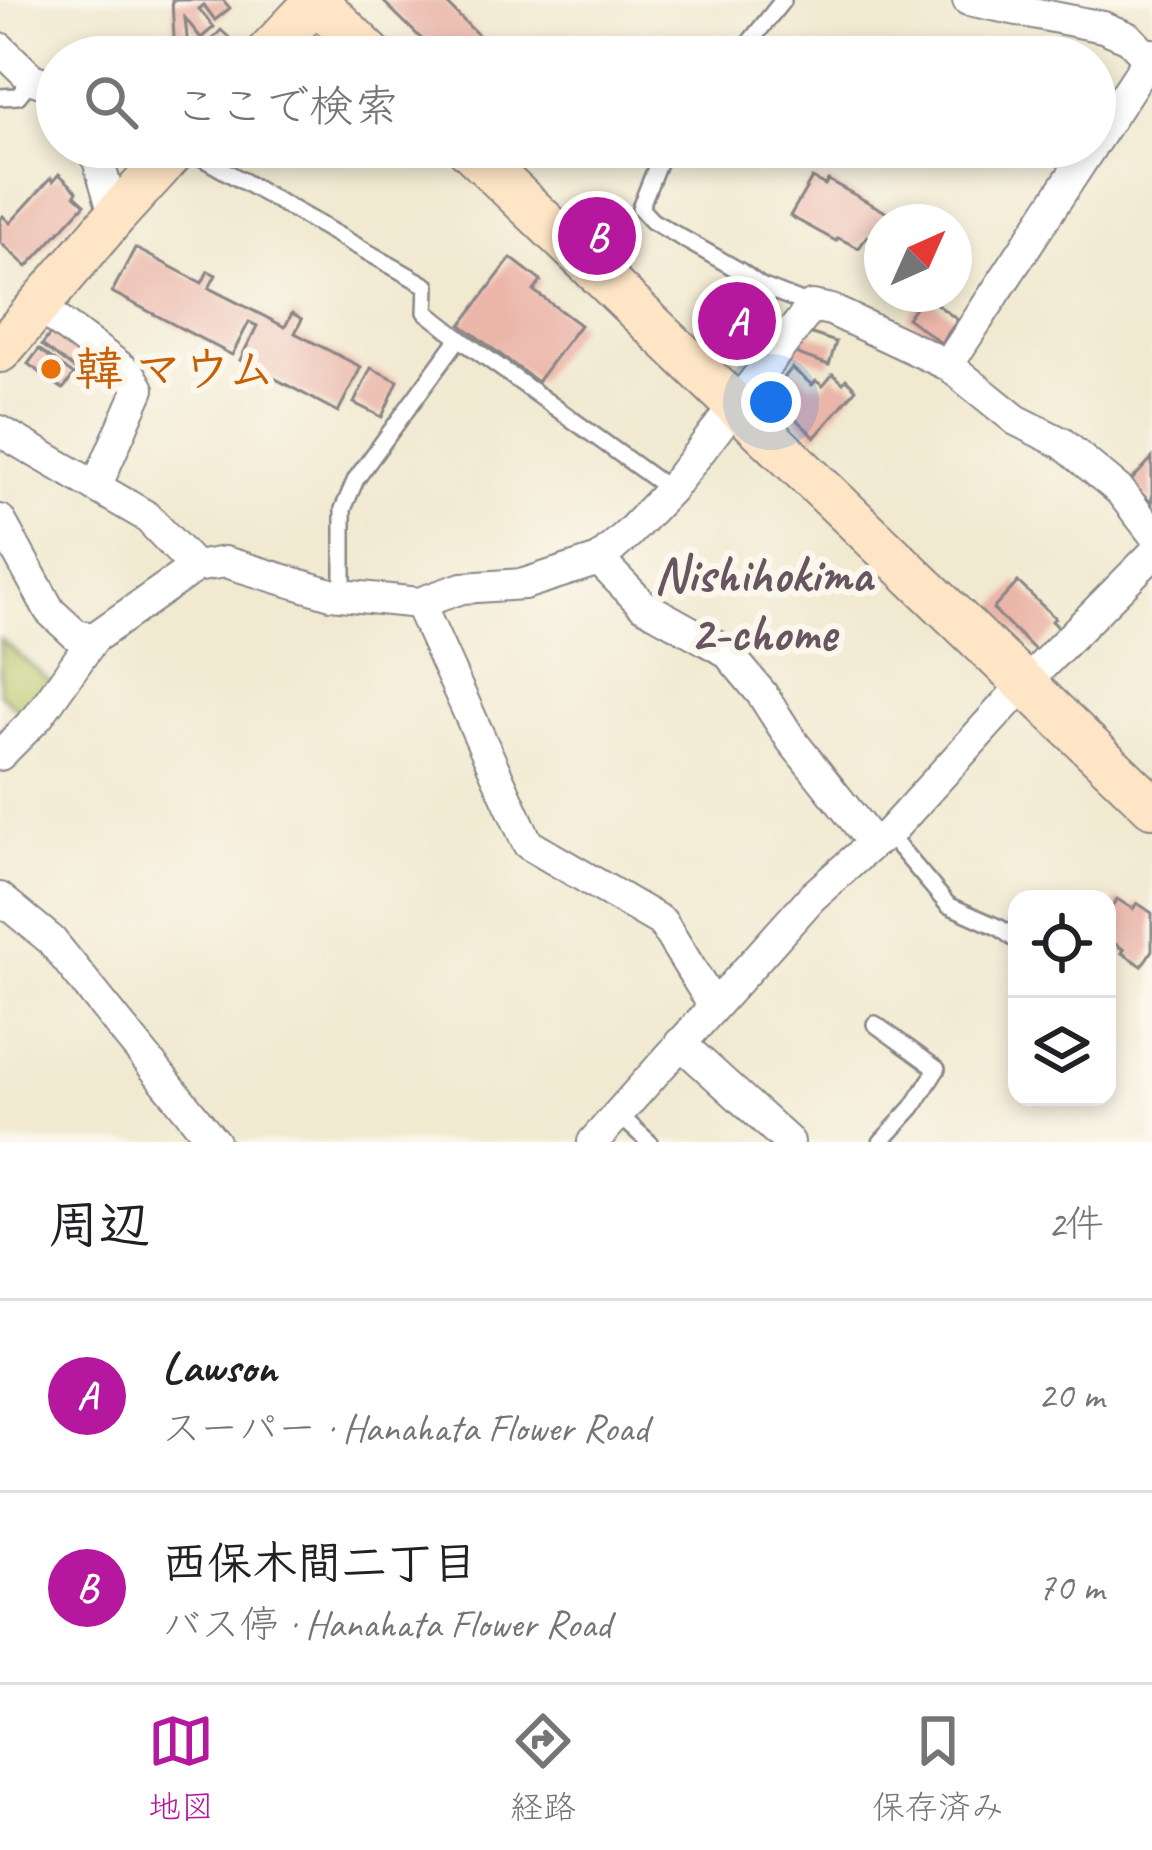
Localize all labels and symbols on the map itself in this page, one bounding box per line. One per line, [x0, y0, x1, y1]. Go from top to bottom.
pin: B [558, 191, 636, 281]
north arrow [864, 204, 972, 312]
pin: A [698, 276, 776, 366]
place label: 韓 マウム [75, 339, 276, 399]
marker: 韓 マウム [38, 356, 64, 382]
your location [741, 372, 801, 432]
district label: Nishihokima 2-chome [654, 542, 876, 665]

